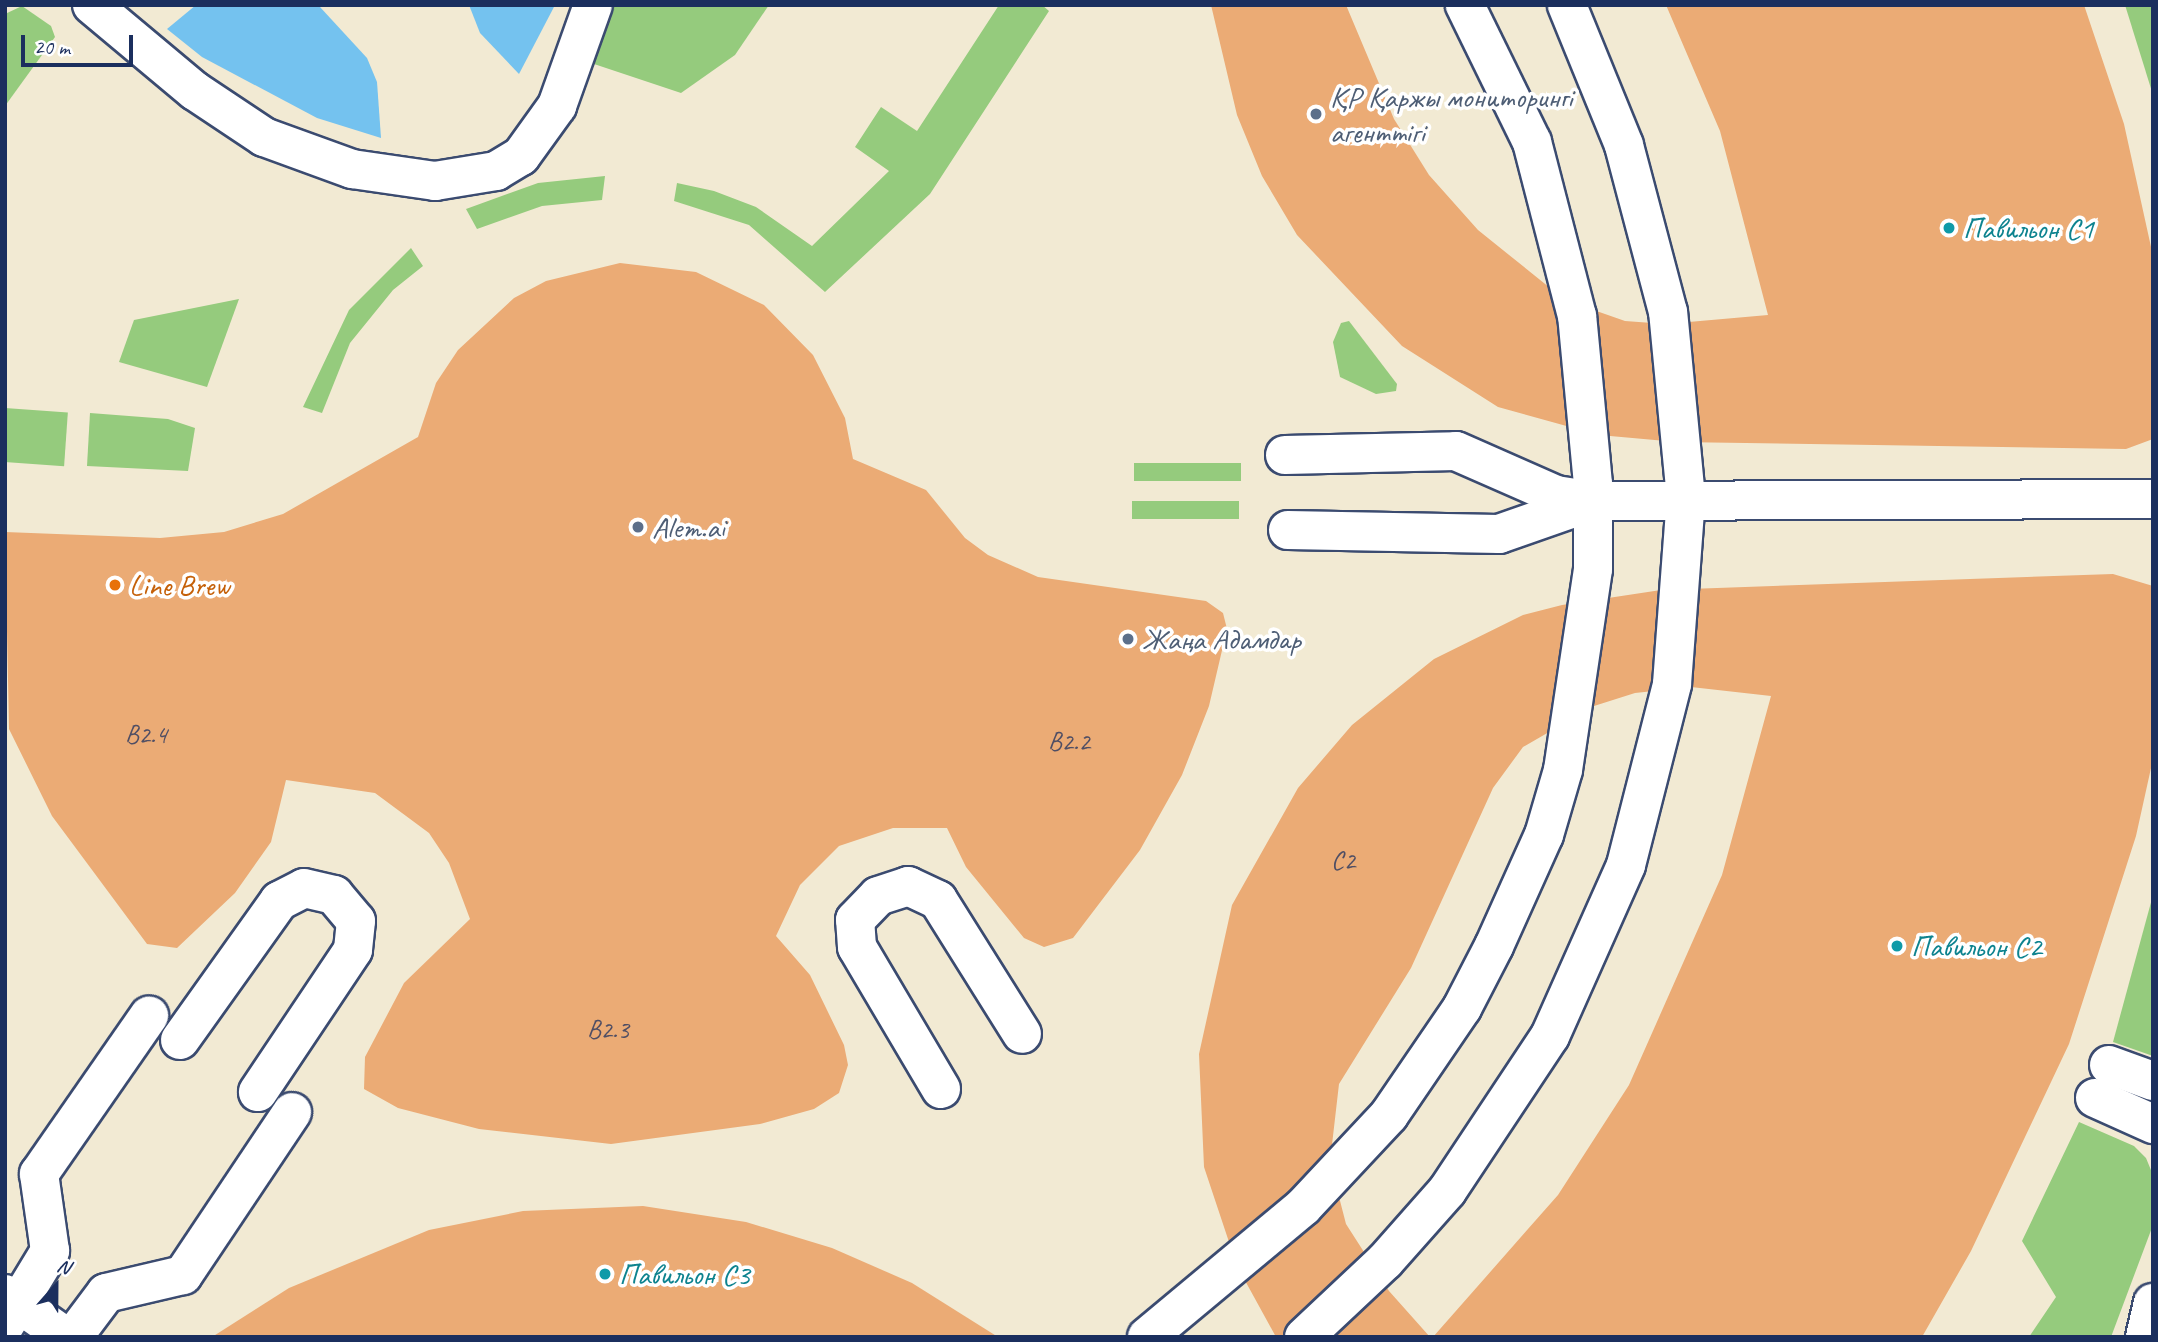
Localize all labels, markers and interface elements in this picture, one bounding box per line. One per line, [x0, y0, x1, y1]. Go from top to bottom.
scale bar [24, 21, 136, 65]
text: 20 m [34, 34, 70, 60]
place label: ҚР Қаржы мониторингі агенттігі [1330, 79, 1573, 150]
marker: ҚР Қаржы мониторингі агенттігі [1308, 106, 1324, 122]
place label: Павильон С1 [1963, 210, 2094, 246]
marker: Павильон С1 [1941, 220, 1957, 236]
place label: Alem.ai [652, 509, 725, 545]
marker: Alem.ai [630, 519, 646, 535]
place label: Line Brew [129, 567, 230, 603]
marker: Line Brew [107, 577, 123, 593]
place label: Жаңа Адамдар [1142, 621, 1302, 657]
marker: Жаңа Адамдар [1120, 631, 1136, 647]
house number: В2.4 [125, 719, 167, 751]
house number: В2.2 [1048, 726, 1090, 758]
house number: С2 [1331, 845, 1355, 877]
place label: Павильон С2 [1911, 928, 2042, 964]
marker: Павильон С2 [1889, 938, 1905, 954]
house number: В2.3 [587, 1014, 629, 1046]
north arrow [21, 1251, 91, 1321]
text: N [54, 1253, 73, 1280]
place label: Павильон С3 [619, 1256, 750, 1292]
marker: Павильон С3 [597, 1266, 613, 1282]

